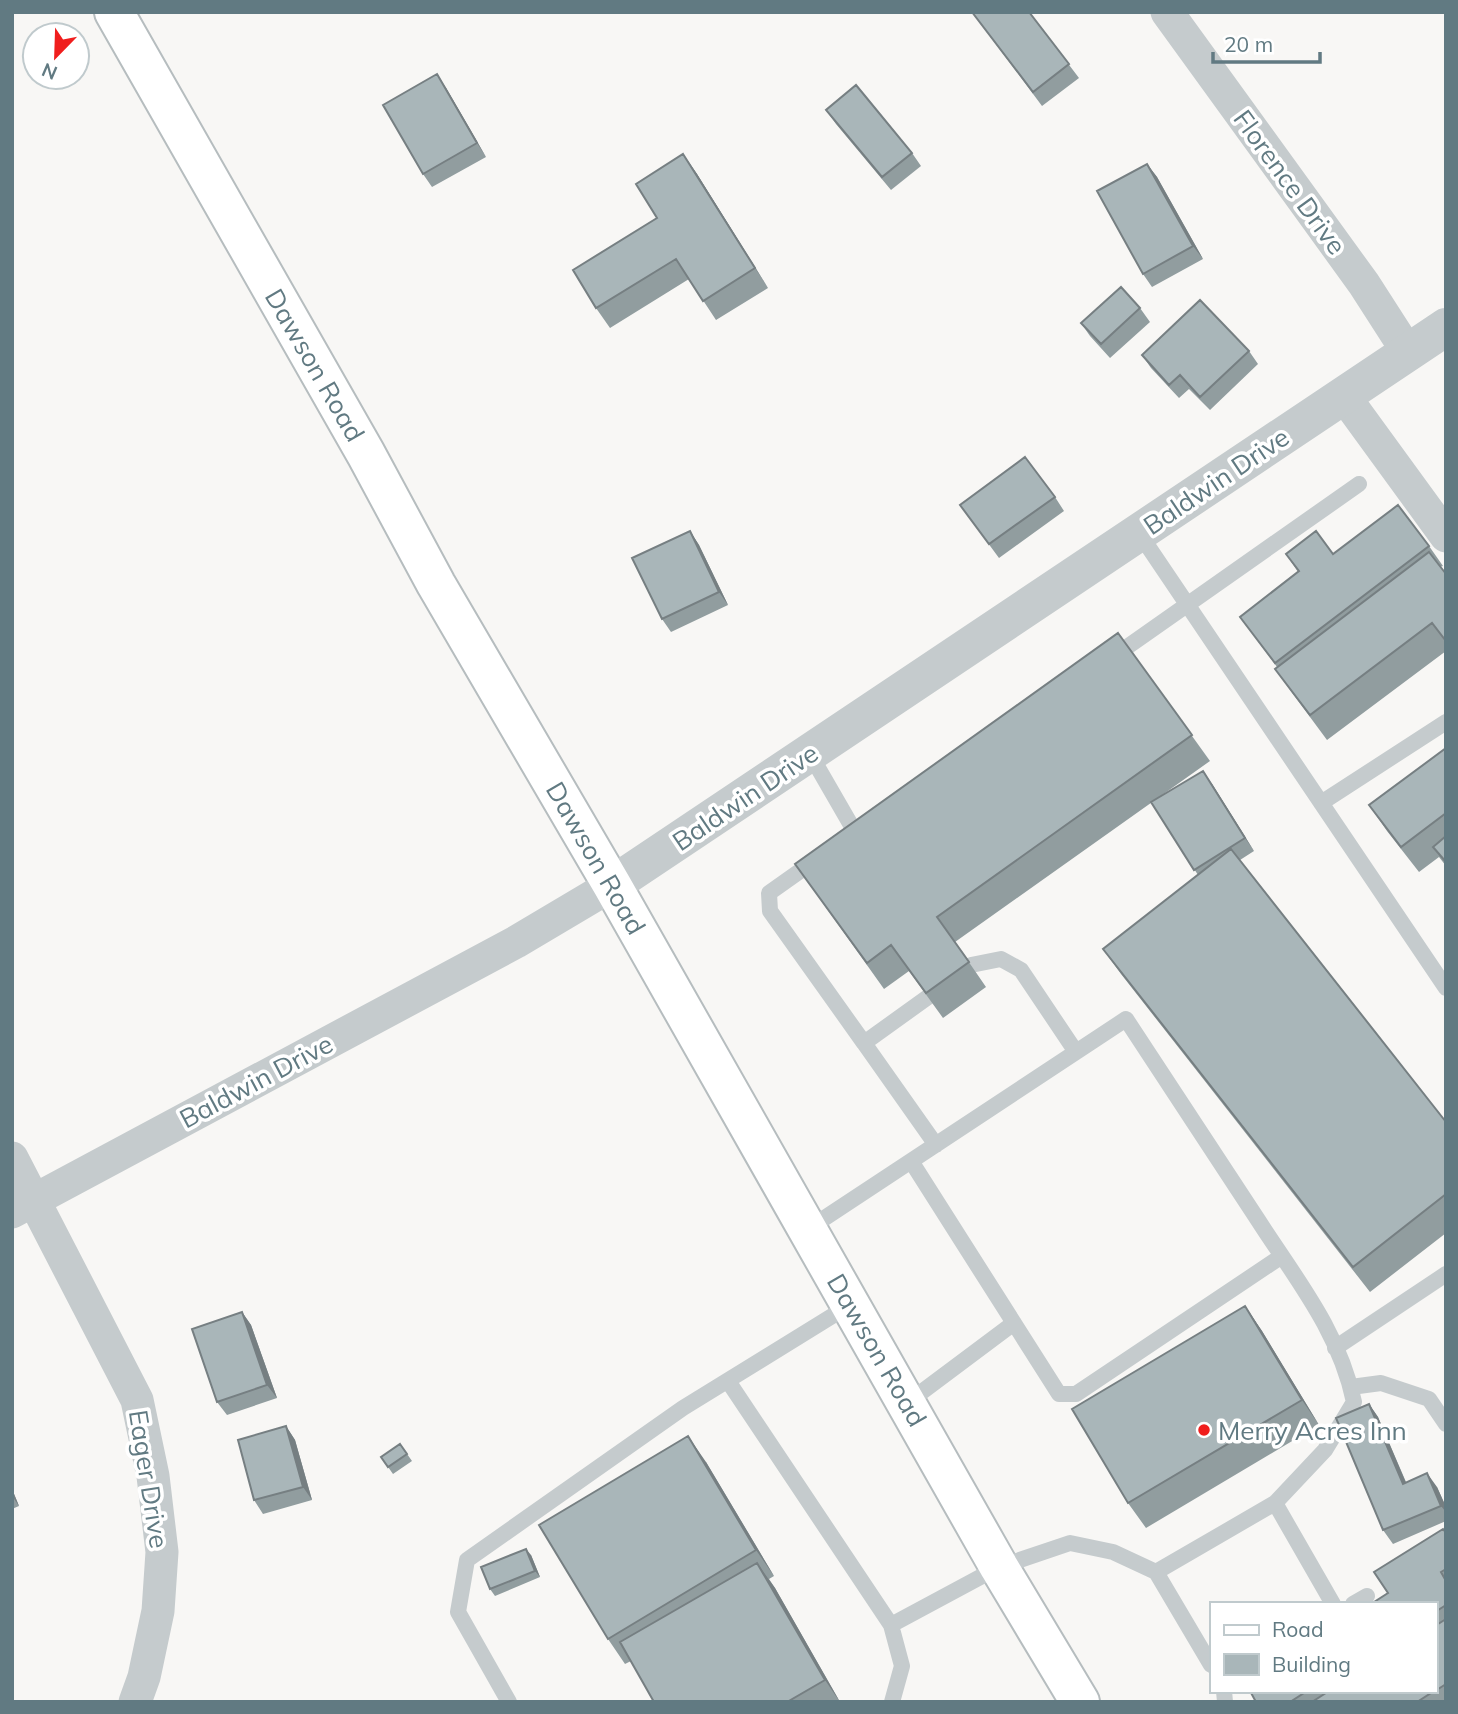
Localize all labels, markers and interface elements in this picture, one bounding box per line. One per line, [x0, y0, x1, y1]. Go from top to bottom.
north arrow [21, 21, 91, 91]
scale bar [1213, 21, 1320, 65]
text: 20 m [1224, 31, 1273, 57]
text: N [38, 58, 61, 85]
street label: Florence Drive [1226, 103, 1354, 261]
street label: Dawson Road [258, 283, 372, 447]
street label: Baldwin Drive [1137, 420, 1295, 542]
street label: Baldwin Drive [666, 736, 824, 858]
street label: Dawson Road [539, 776, 653, 940]
street label: Baldwin Drive [174, 1027, 338, 1135]
street label: Dawson Road [820, 1268, 934, 1432]
street label: Eager Drive [122, 1408, 176, 1550]
place label: Merry Acres Inn [1218, 1414, 1407, 1447]
marker: Merry Acres Inn [1196, 1422, 1212, 1438]
legend [1210, 1602, 1437, 1693]
text: Road [1272, 1616, 1323, 1642]
text: Building [1272, 1651, 1351, 1677]

